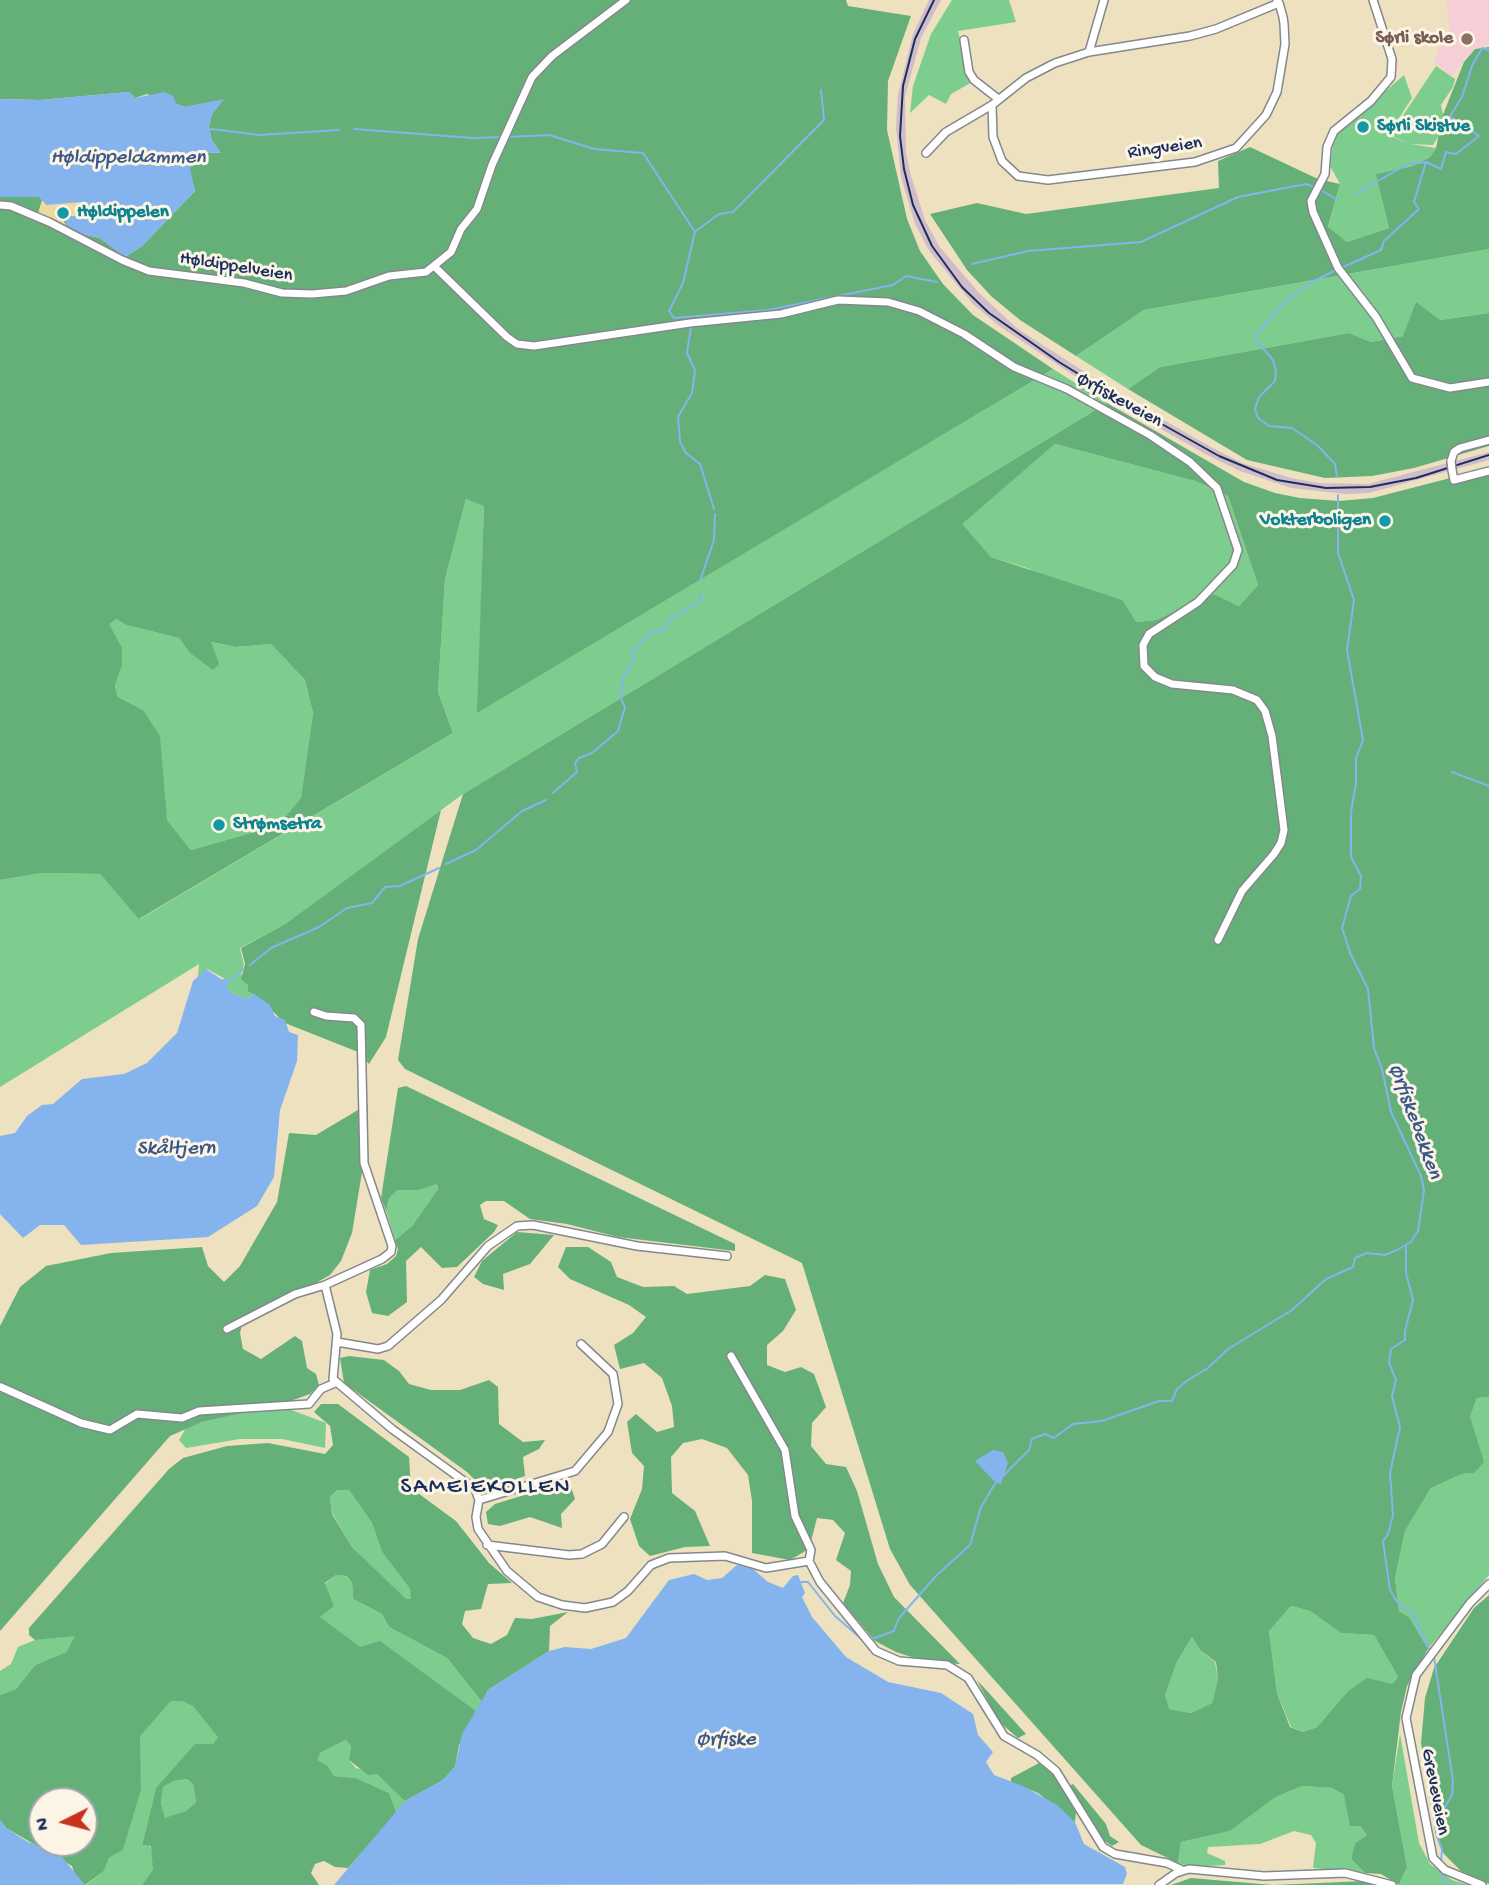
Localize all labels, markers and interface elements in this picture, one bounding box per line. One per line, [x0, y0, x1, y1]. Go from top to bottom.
place label: Sørli skole [1375, 28, 1453, 50]
marker: Sørli skole [1459, 31, 1475, 47]
place label: Sørli Skistue [1377, 116, 1470, 138]
marker: Sørli Skistue [1355, 119, 1371, 135]
street label: Ringveien [1126, 132, 1204, 166]
water label: Høldippeldammen [50, 146, 206, 172]
place label: Høldippelen [77, 202, 169, 224]
marker: Høldippelen [55, 205, 71, 221]
street label: Høldippelveien [178, 248, 294, 288]
street label: Ørfiskeveien [1072, 368, 1166, 434]
place label: Vokterboligen [1260, 510, 1371, 532]
marker: Vokterboligen [1377, 513, 1393, 529]
place label: Strømsetra [233, 814, 321, 836]
marker: Strømsetra [211, 817, 227, 833]
water label: Ørfiskebekken [1382, 1061, 1446, 1183]
water label: Skåltjern [137, 1137, 215, 1163]
district label: SAMEIEKOLLEN [402, 1474, 570, 1502]
water label: Ørfiske [697, 1728, 755, 1754]
street label: Greveveien [1414, 1747, 1454, 1837]
north arrow [28, 1787, 98, 1857]
text: N [32, 1817, 56, 1831]

